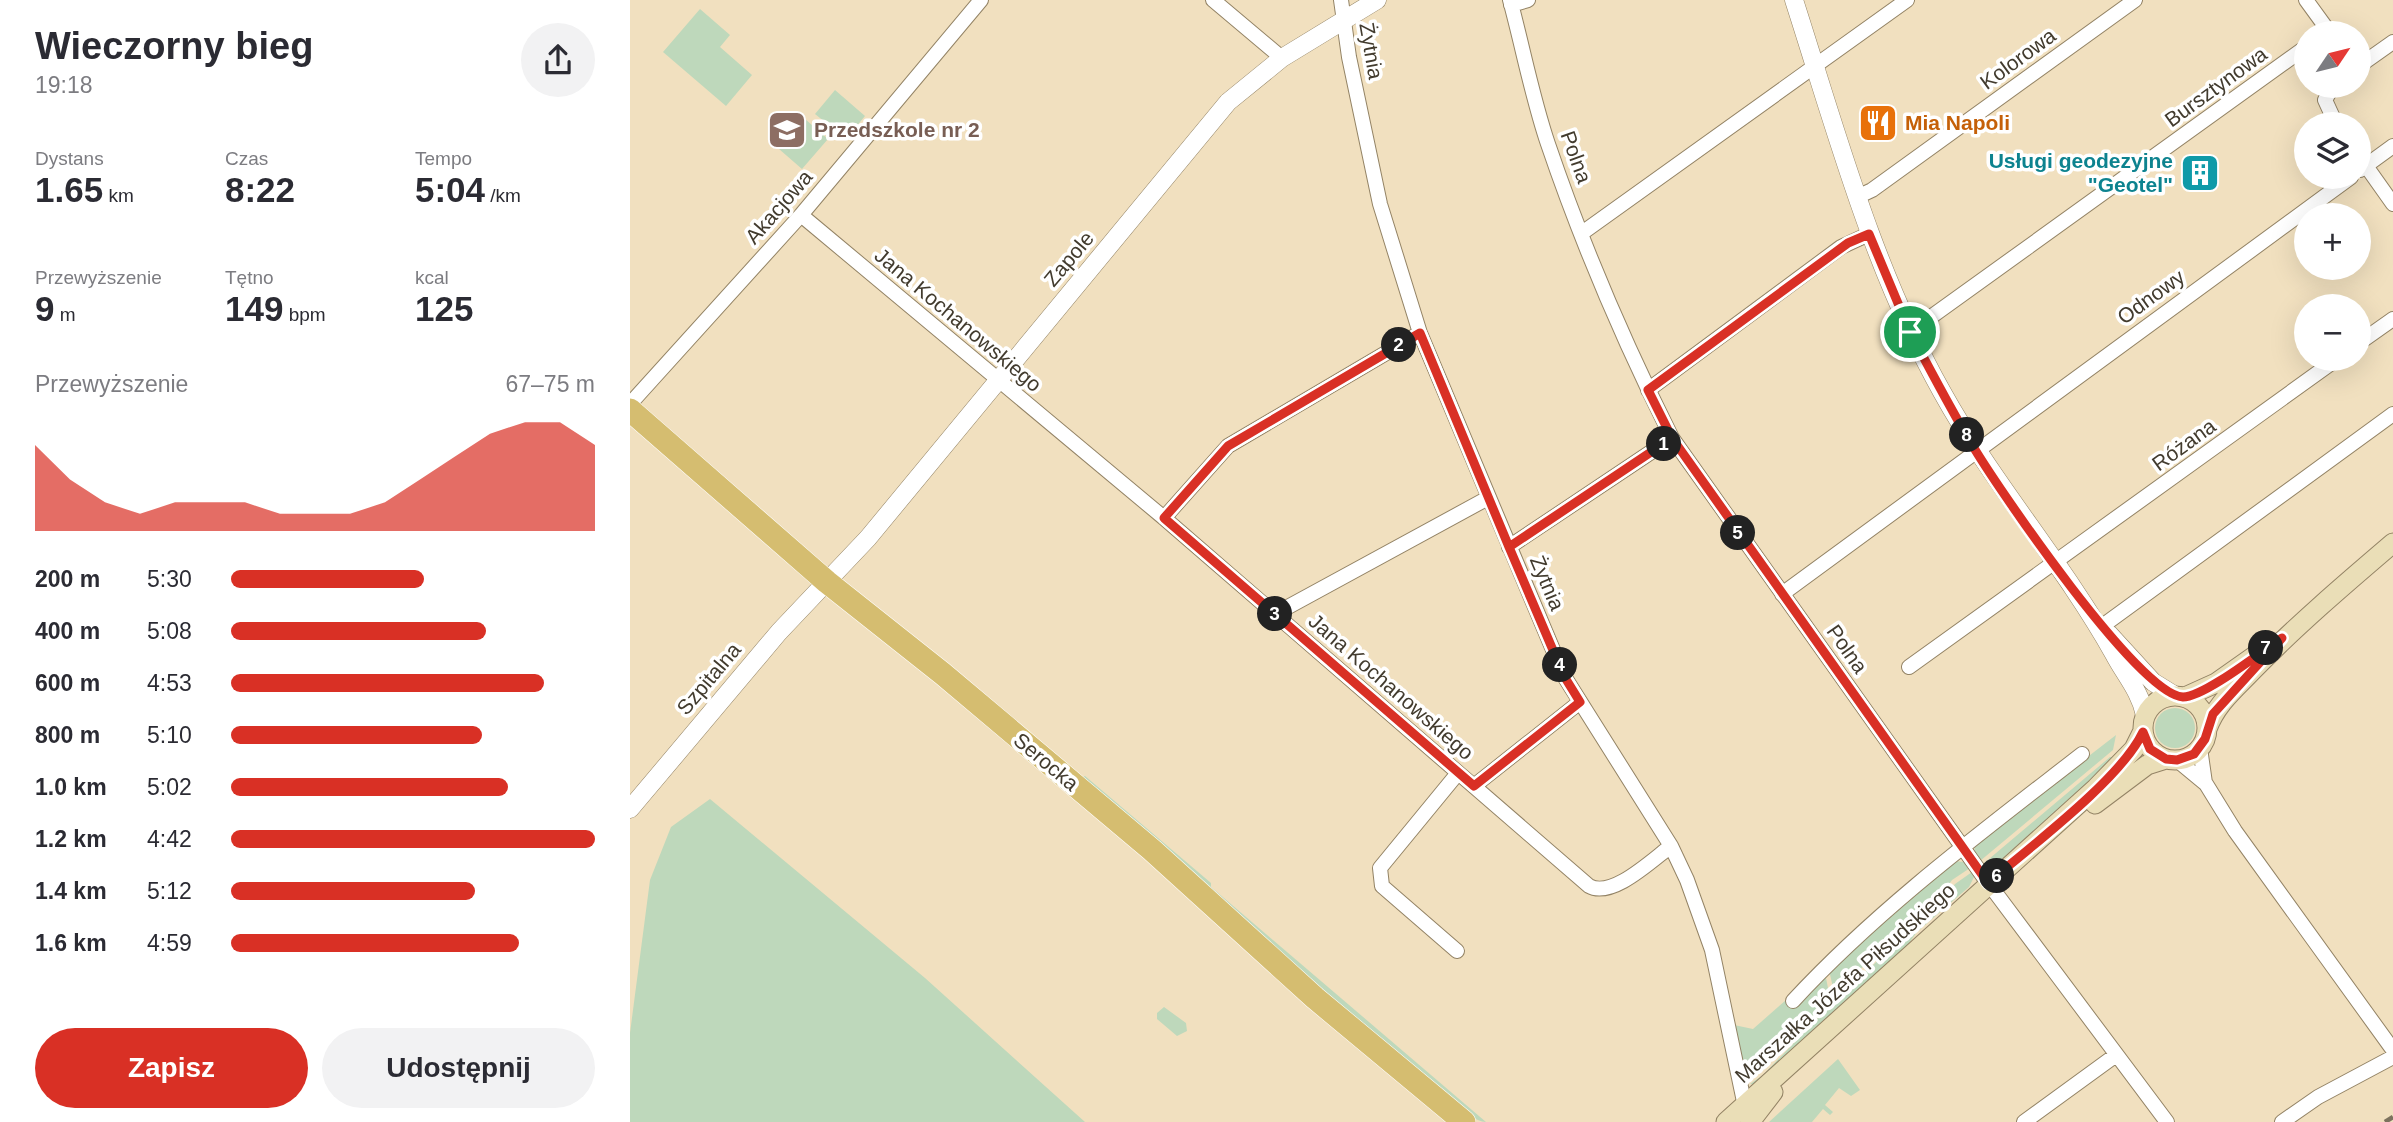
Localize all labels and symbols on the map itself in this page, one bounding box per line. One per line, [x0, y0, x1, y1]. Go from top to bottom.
street label: Żytnia [1355, 21, 1388, 81]
north arrow [2294, 21, 2371, 98]
street label: Kolorowa [1976, 23, 2060, 94]
street label: Bursztynowa [2160, 42, 2271, 131]
restaurant icon: Mia Napoli [1857, 102, 1899, 144]
school or university icon: Przedszkole nr 2 [766, 109, 808, 151]
place label: Mia Napoli [1905, 111, 2010, 134]
place label: Przedszkole nr 2 [814, 118, 980, 141]
street label: Polna [1556, 128, 1597, 186]
place label: Usługi geodezyjne "Geotel" [1989, 149, 2173, 196]
building icon: Usługi geodezyjne "Geotel" [2179, 152, 2221, 194]
street label: Akacjowa [740, 165, 817, 248]
street label: Zapole [1039, 227, 1098, 291]
street label: Jana Kochanowskiego [870, 243, 1046, 396]
street label: Odnowy [2113, 264, 2189, 329]
pin [1880, 302, 1940, 362]
pin: 2 [1382, 328, 1416, 362]
street label: Różana [2148, 414, 2220, 475]
pin: 8 [1950, 418, 1984, 452]
pin: 1 [1646, 426, 1682, 462]
pin: 5 [1720, 516, 1756, 550]
street label: Żytnia [1526, 552, 1569, 614]
pin: 3 [1258, 596, 1292, 632]
street label: Jana Kochanowskiego [1304, 609, 1478, 764]
street label: Polna [1823, 620, 1872, 678]
pin: 7 [2248, 630, 2284, 666]
street label: Szpitalna [672, 638, 745, 719]
pin: 4 [1542, 648, 1578, 682]
street label: Serocka [1009, 728, 1083, 795]
pin: 6 [1980, 858, 2014, 894]
street label: Marszałka Józefa Piłsudskiego [1730, 878, 1959, 1087]

